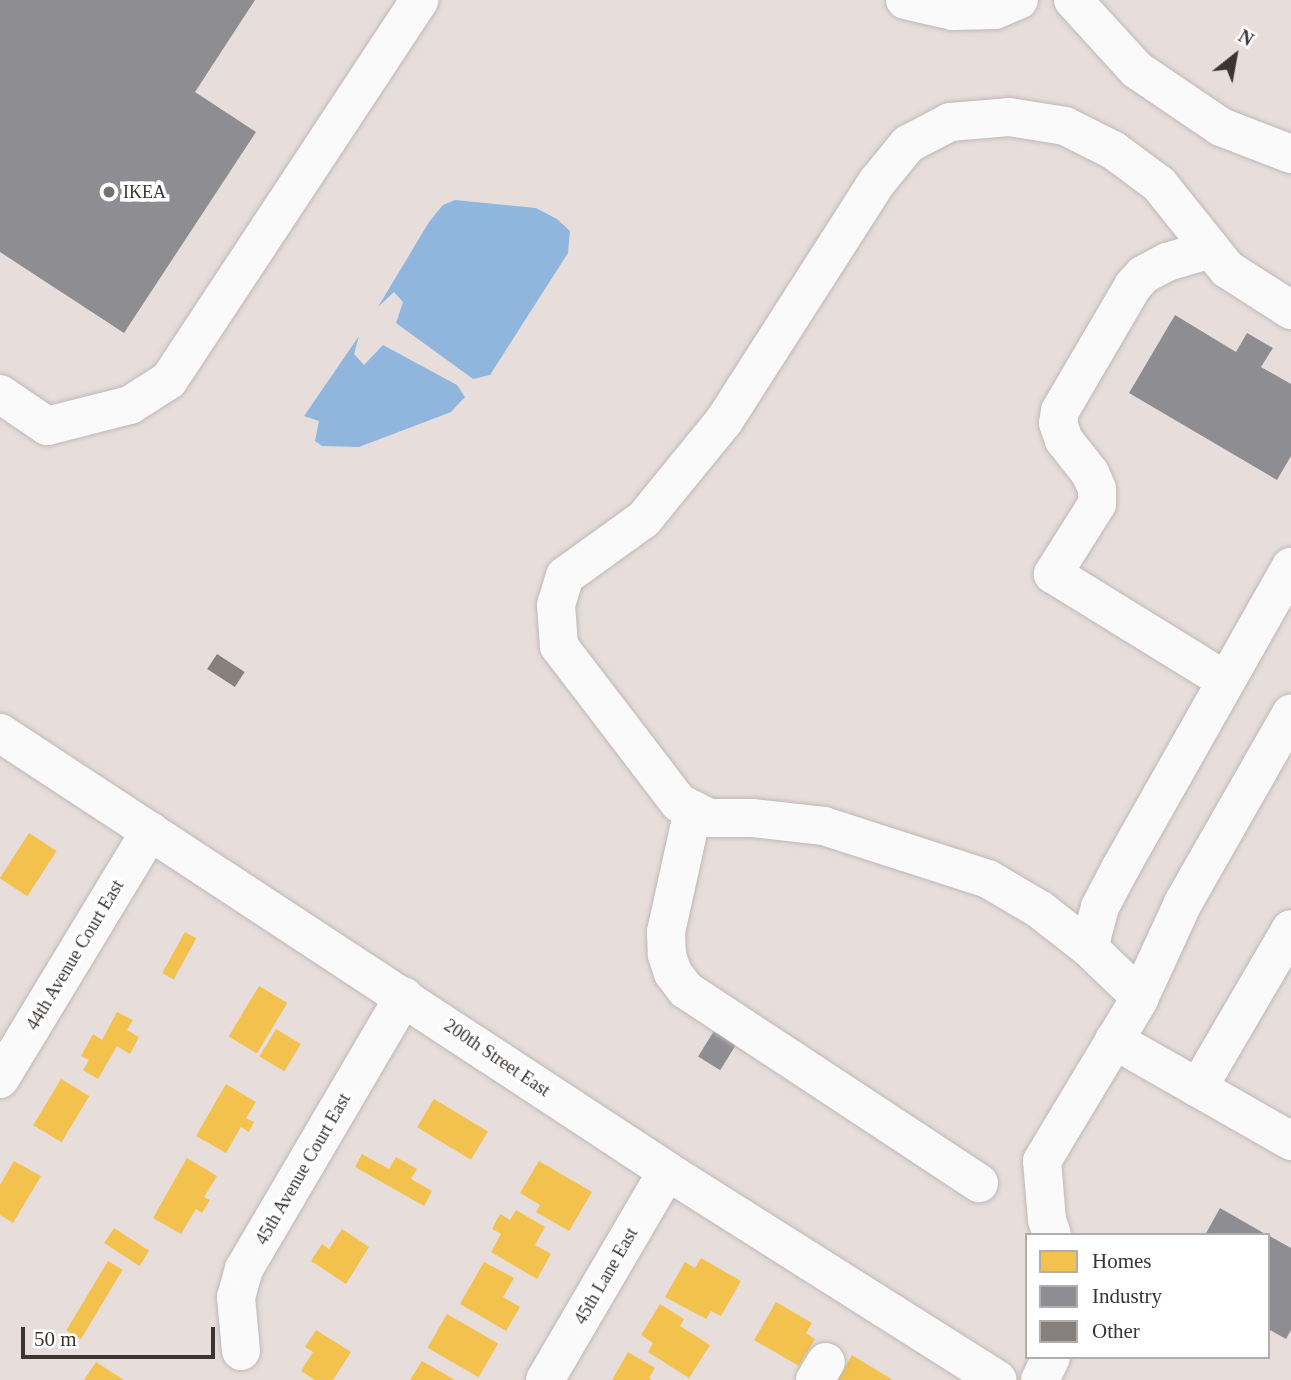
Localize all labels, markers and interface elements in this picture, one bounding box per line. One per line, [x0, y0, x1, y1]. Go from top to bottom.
north arrow [1200, 21, 1270, 91]
text: N [1235, 25, 1257, 50]
place label: IKEA [123, 181, 166, 203]
marker: IKEA [101, 184, 117, 200]
street label: 44th Avenue Court East [21, 876, 129, 1034]
street label: 200th Street East [440, 1015, 554, 1101]
street label: 45th Avenue Court East [251, 1089, 355, 1249]
street label: 45th Lane East [570, 1224, 642, 1328]
legend [1025, 1233, 1270, 1359]
text: Homes [1092, 1249, 1152, 1273]
text: Industry [1092, 1284, 1162, 1308]
scale bar [24, 1314, 219, 1358]
text: Other [1092, 1319, 1140, 1343]
text: 50 m [34, 1327, 77, 1351]

